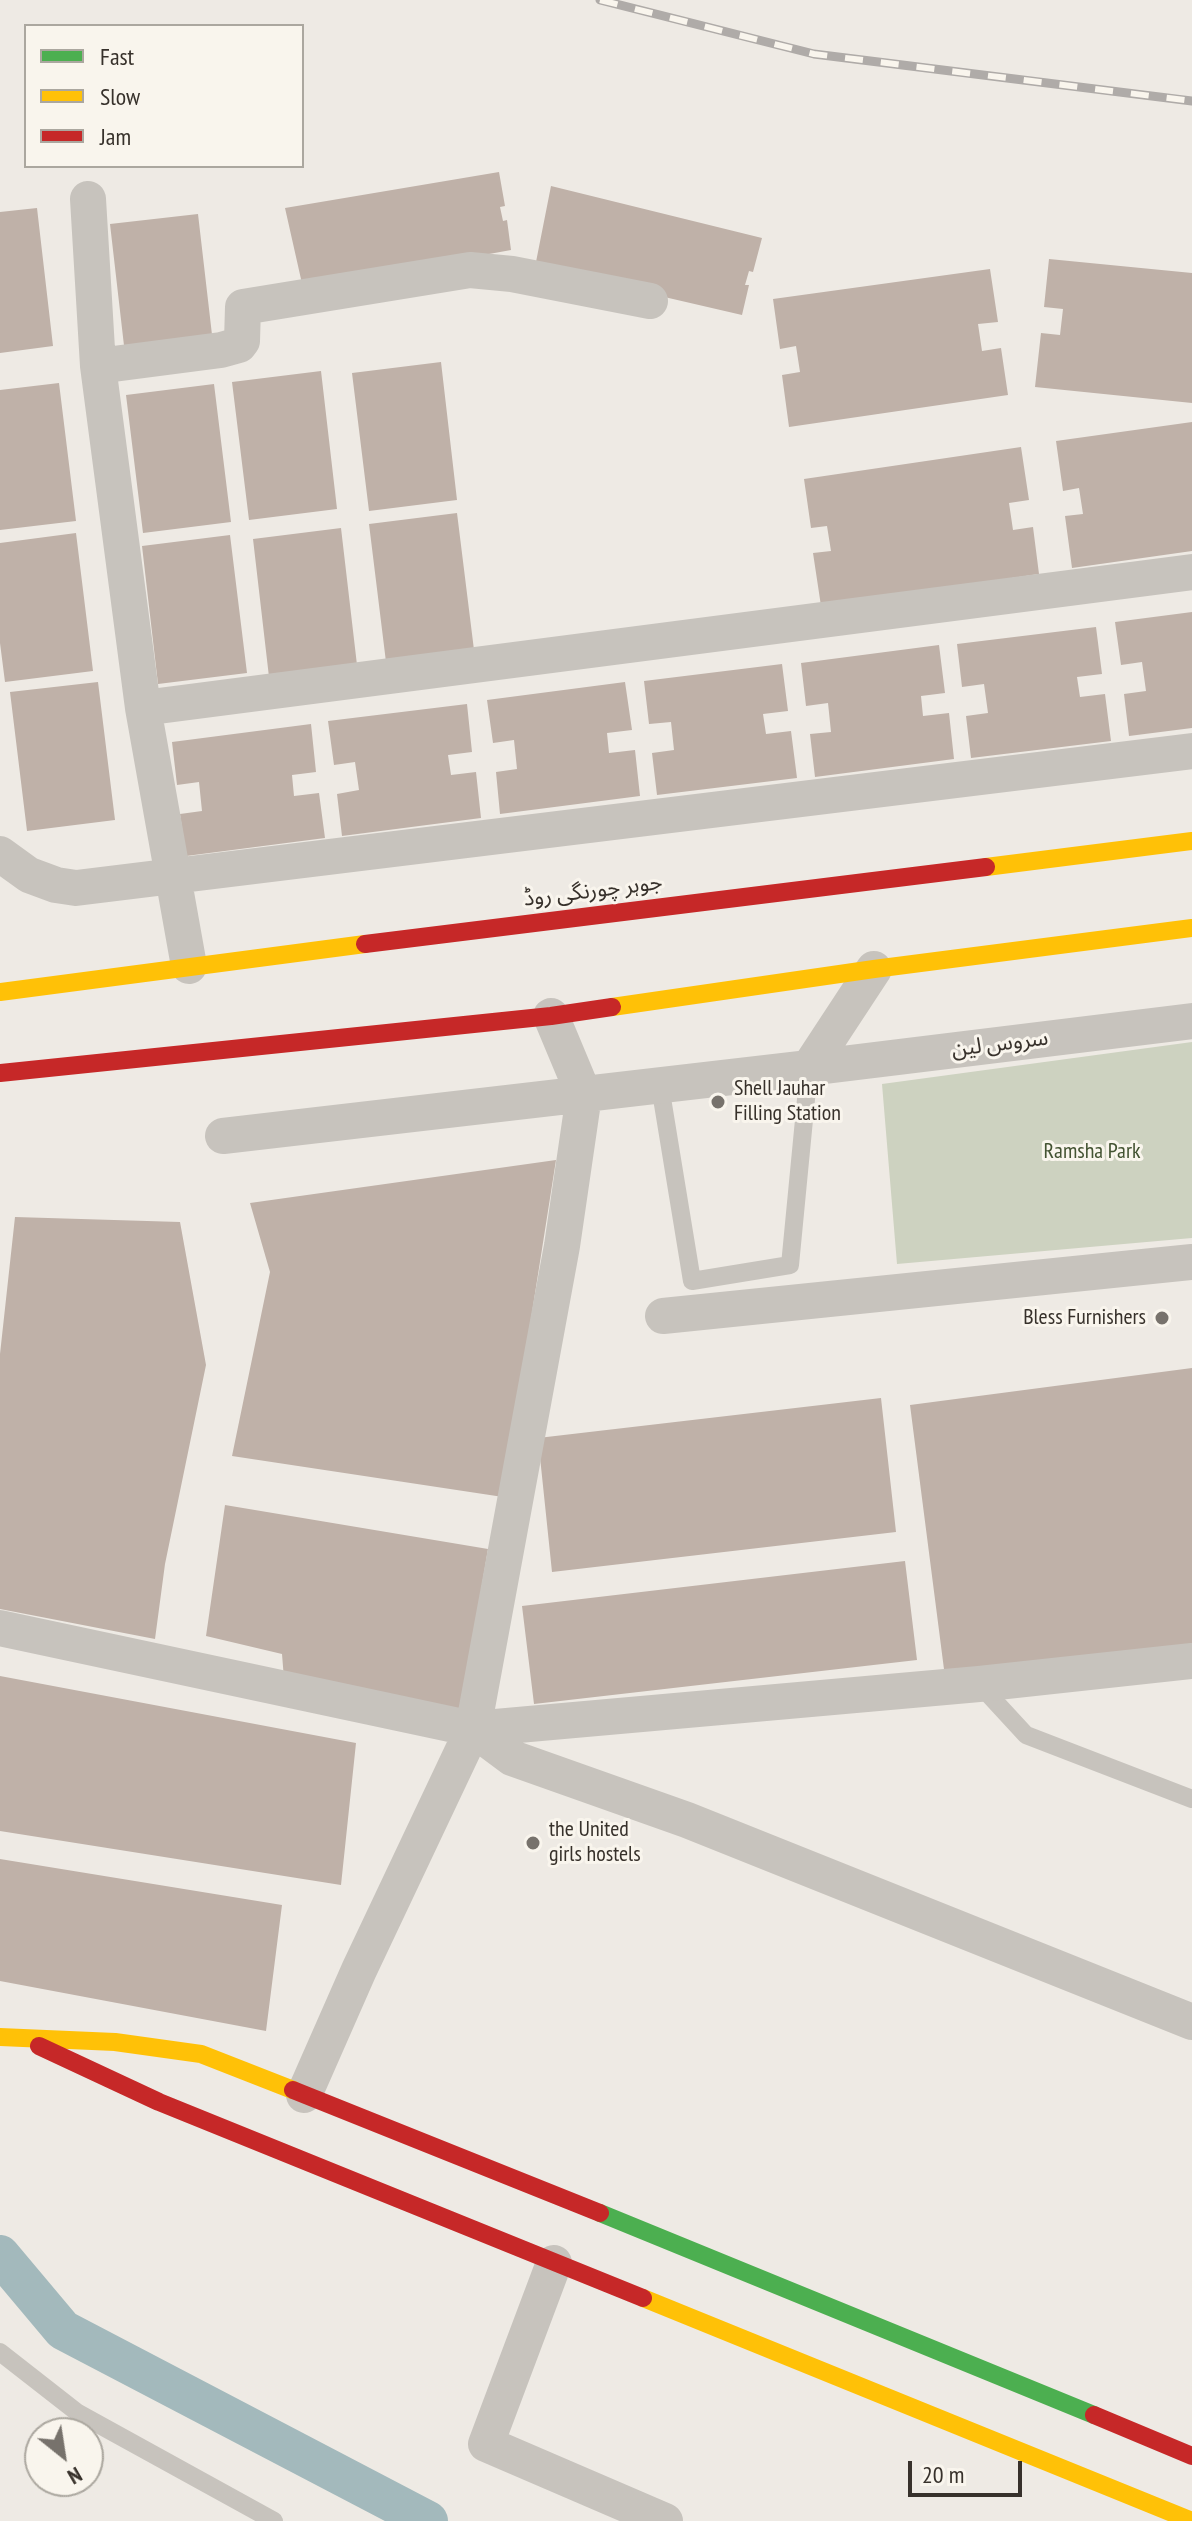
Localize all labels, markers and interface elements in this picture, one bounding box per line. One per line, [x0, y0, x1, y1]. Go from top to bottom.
legend [24, 24, 304, 168]
text: Fast [100, 41, 134, 72]
text: Slow [100, 81, 140, 112]
text: Jam [100, 121, 131, 152]
street label: جوہر چورنگی روڈ [522, 869, 664, 913]
street label: سروس لین [950, 1025, 1050, 1063]
place label: Shell Jauhar Filling Station [734, 1076, 841, 1128]
marker: Shell Jauhar Filling Station [709, 1093, 727, 1111]
park label: Ramsha Park [1044, 1139, 1140, 1165]
place label: Bless Furnishers [1023, 1305, 1146, 1331]
marker: Bless Furnishers [1153, 1309, 1171, 1327]
place label: the United girls hostels [549, 1817, 641, 1868]
marker: the United girls hostels [524, 1834, 542, 1852]
north arrow [24, 2417, 104, 2497]
scale bar [912, 2445, 1026, 2495]
text: 20 m [922, 2459, 964, 2490]
text: N [63, 2461, 87, 2491]

